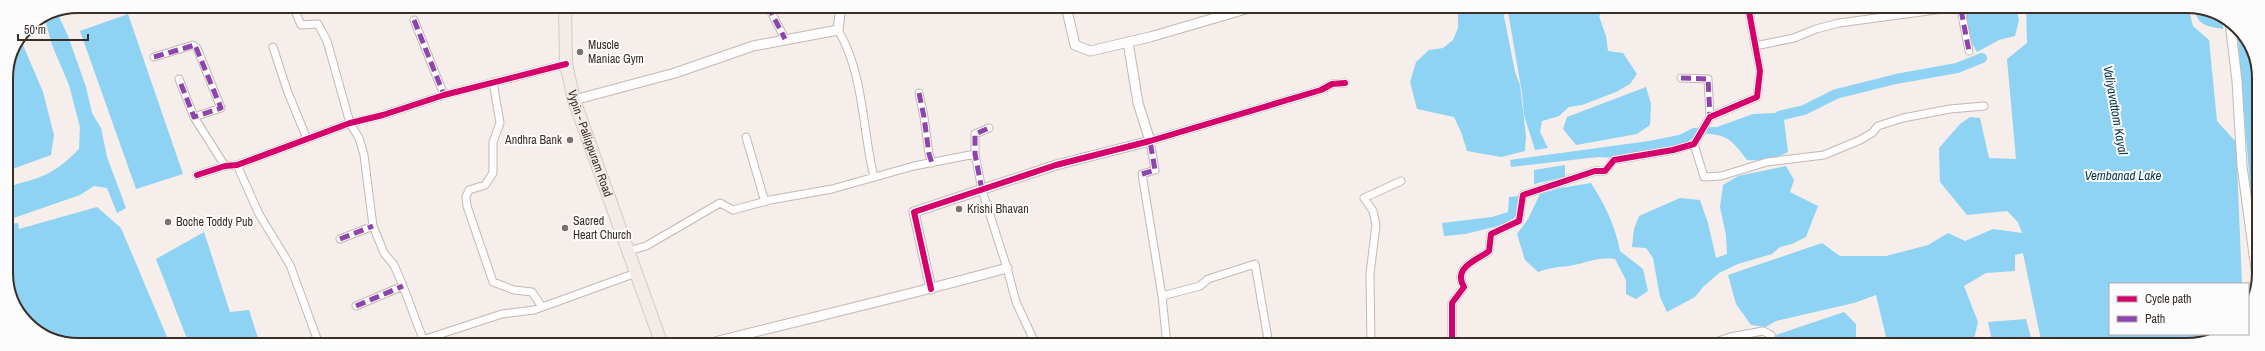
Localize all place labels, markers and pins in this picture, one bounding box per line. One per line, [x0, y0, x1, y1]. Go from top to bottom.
place label: Muscle Maniac Gym [588, 37, 644, 67]
marker: Muscle Maniac Gym [575, 47, 585, 57]
place label: Andhra Bank [504, 132, 562, 148]
marker: Andhra Bank [565, 135, 575, 145]
place label: Krishi Bhavan [967, 201, 1029, 217]
marker: Krishi Bhavan [954, 204, 964, 214]
place label: Sacred Heart Church [573, 213, 632, 243]
place label: Boche Toddy Pub [176, 214, 253, 230]
marker: Boche Toddy Pub [163, 217, 173, 227]
marker: Sacred Heart Church [560, 223, 570, 233]

